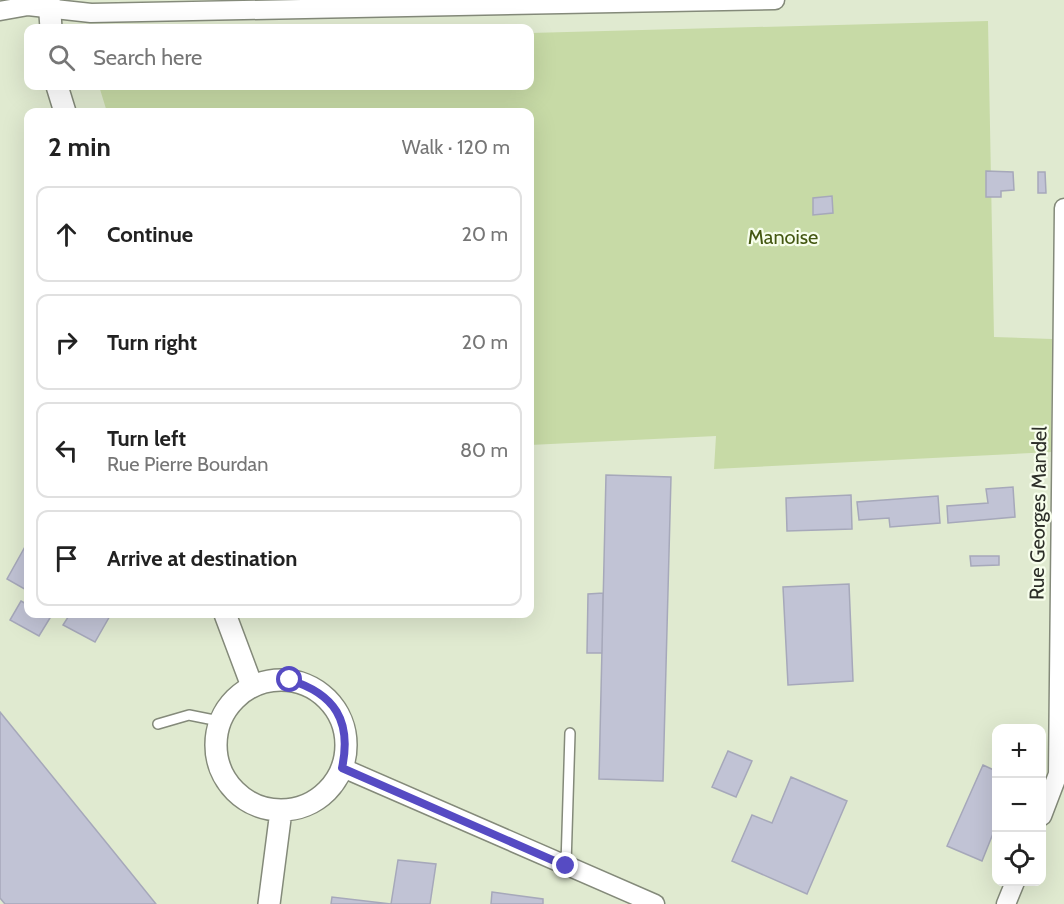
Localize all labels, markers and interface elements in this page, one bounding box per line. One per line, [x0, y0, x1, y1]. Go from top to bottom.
search box [24, 24, 534, 90]
icon: search [45, 41, 78, 74]
text: Search here [93, 44, 202, 71]
text: 2 min [48, 131, 111, 163]
text: Walk · 120 m [402, 135, 510, 159]
icon: ahead [50, 218, 83, 251]
text: Continue [107, 221, 193, 248]
text: 20 m [462, 222, 508, 246]
park label: Manoise [748, 225, 818, 249]
icon: right [50, 326, 83, 359]
text: Turn right [107, 329, 197, 356]
text: 20 m [462, 330, 508, 354]
text: Turn left [107, 425, 186, 452]
street label: Rue Georges Mandel [1024, 426, 1052, 600]
icon: left [50, 434, 83, 467]
text: 80 m [460, 438, 508, 462]
text: Rue Pierre Bourdan [107, 452, 268, 476]
icon: arrive [50, 542, 83, 575]
text: Arrive at destination [107, 545, 297, 572]
route start [276, 666, 302, 692]
map controls [992, 724, 1046, 886]
button: + [992, 724, 1046, 778]
button: − [992, 778, 1046, 832]
button: locate [992, 832, 1046, 886]
route end [552, 852, 578, 878]

